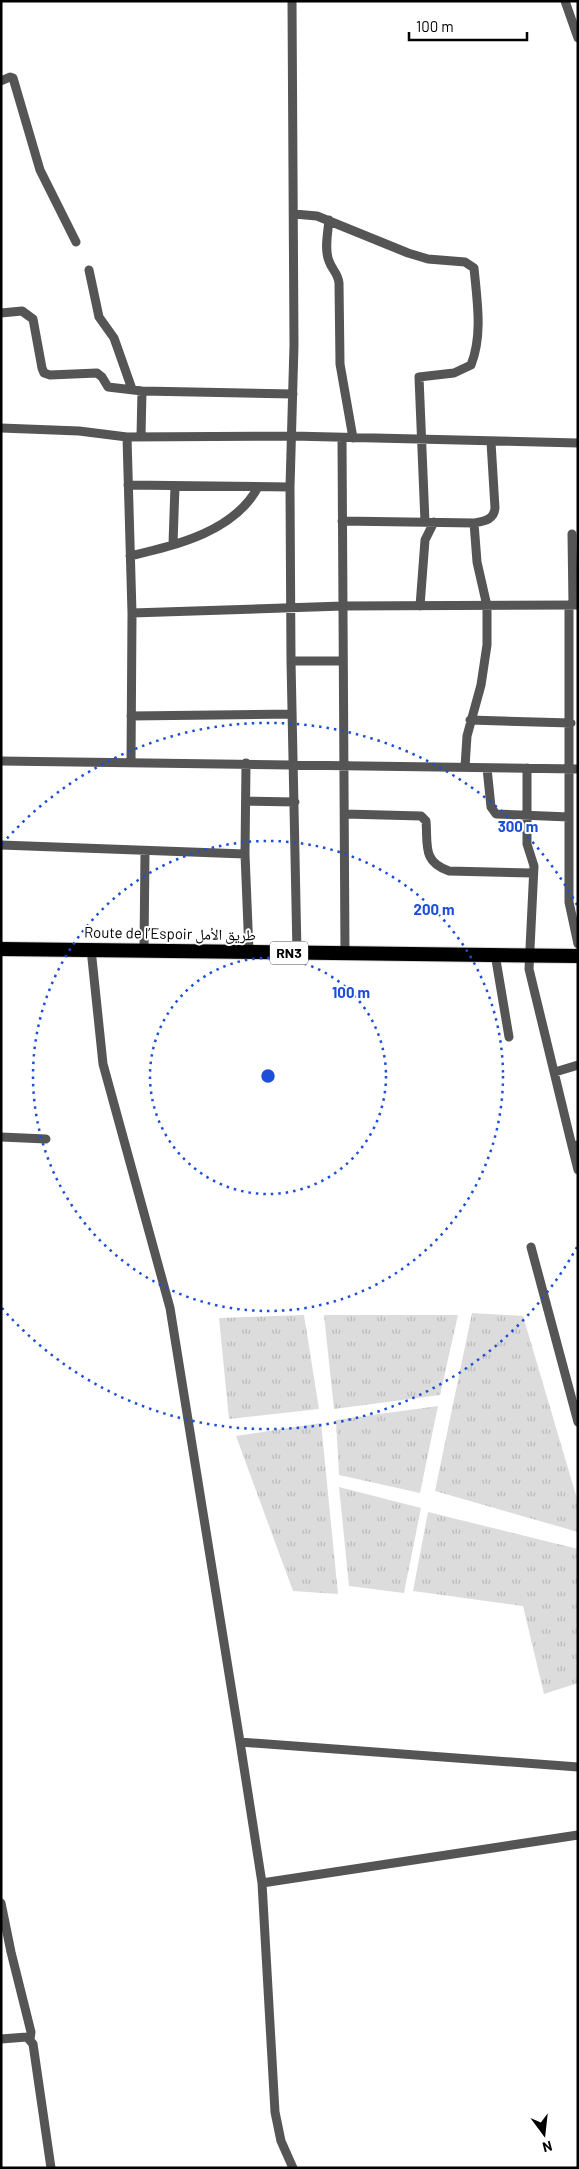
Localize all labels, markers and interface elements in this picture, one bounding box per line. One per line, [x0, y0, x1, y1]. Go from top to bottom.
scale bar [409, 10, 526, 42]
text: 100 m [416, 17, 454, 35]
text: 300 m [498, 817, 538, 835]
text: 200 m [413, 900, 455, 918]
street label: Route de l’Espoir طريق الأمل [84, 923, 256, 946]
road number: RN3 [270, 941, 308, 964]
text: 100 m [332, 983, 370, 1001]
centre of rings [259, 1067, 277, 1085]
north arrow [519, 2109, 569, 2159]
text: N [541, 2138, 554, 2156]

